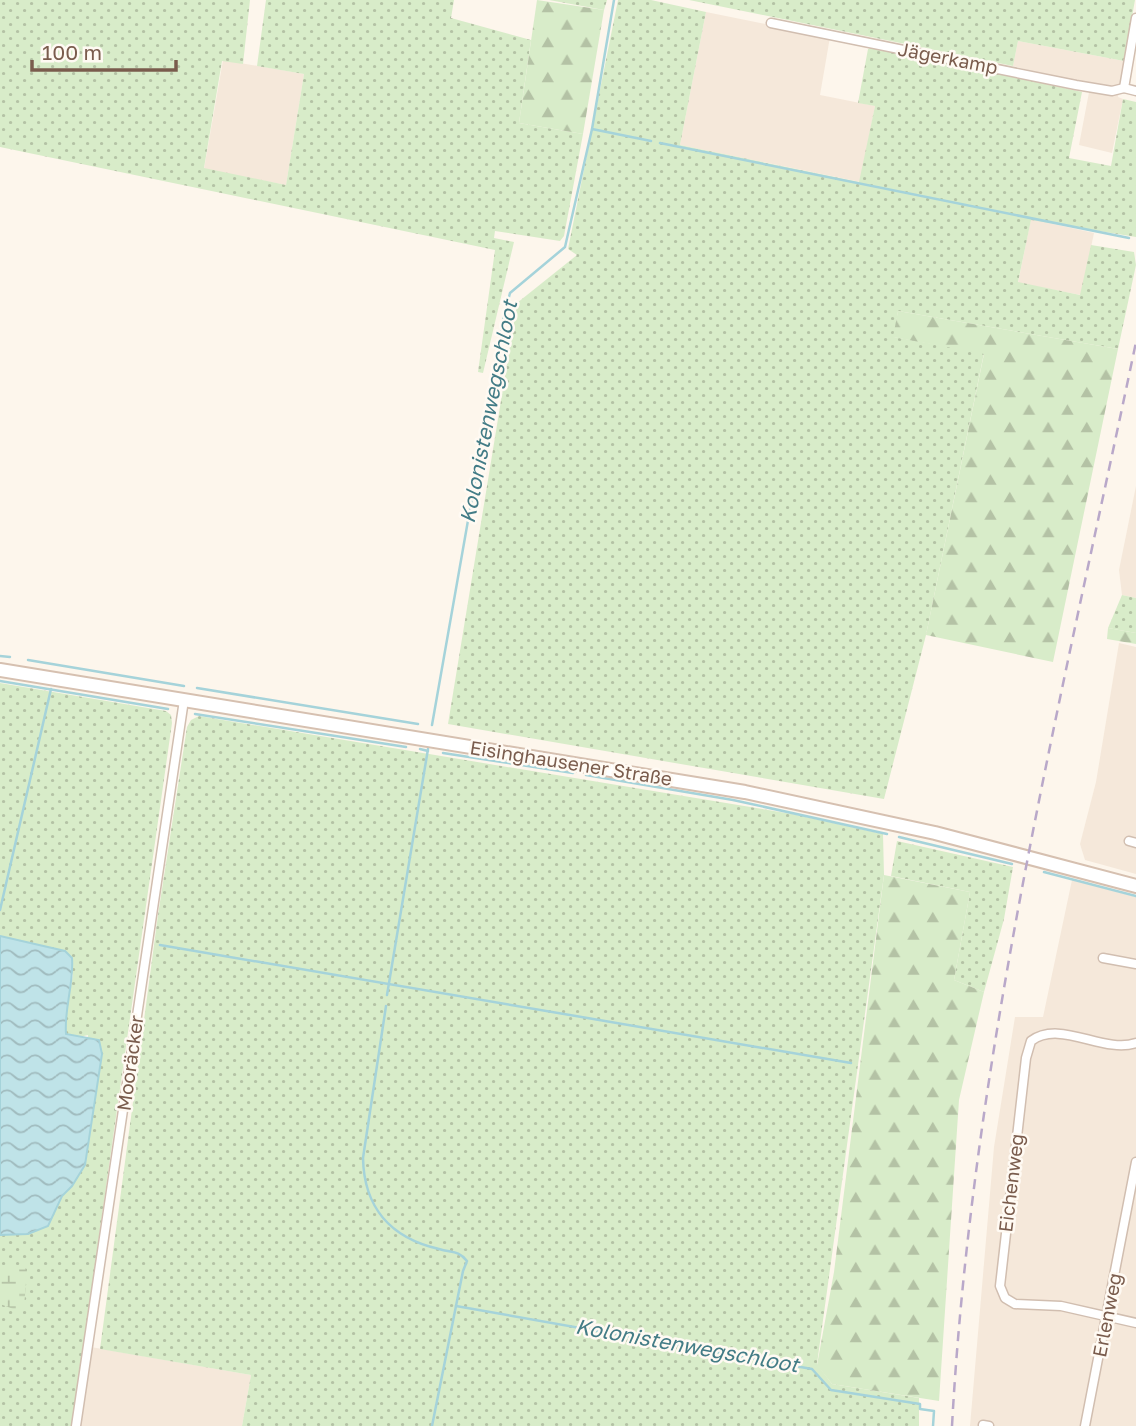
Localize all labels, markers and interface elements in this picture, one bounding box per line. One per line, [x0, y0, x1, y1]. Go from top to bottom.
scale bar [32, 28, 175, 72]
street label: Jägerkamp [896, 37, 1000, 78]
text: 100 m [42, 39, 102, 65]
water label: Kolonistenwegschloot [454, 296, 523, 525]
street label: Eisinghausener Straße [468, 735, 674, 790]
street label: Mooräcker [111, 1013, 148, 1112]
street label: Eichenweg [993, 1132, 1028, 1234]
street label: Erlenweg [1087, 1271, 1126, 1359]
water label: Kolonistenwegschloot [574, 1313, 803, 1378]

